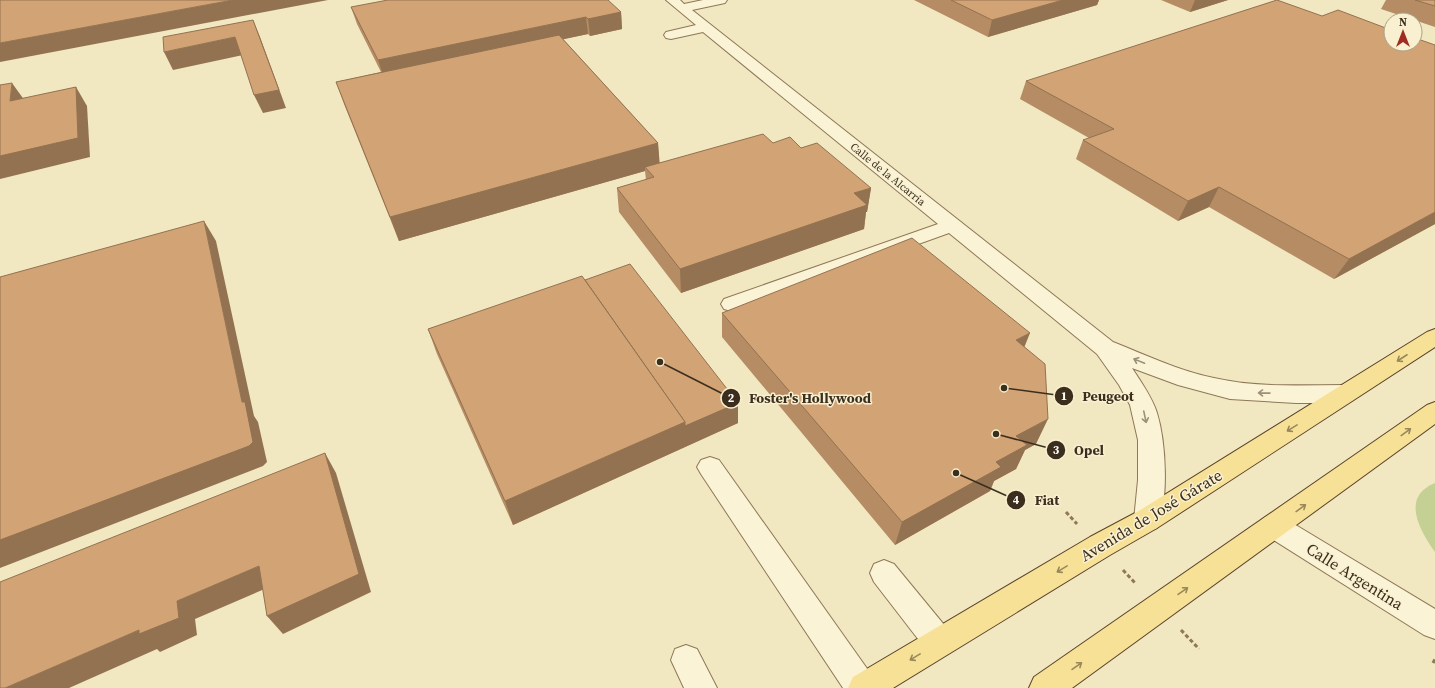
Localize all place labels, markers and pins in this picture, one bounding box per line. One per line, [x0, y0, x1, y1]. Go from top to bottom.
callout: Peugeot [1054, 383, 1142, 409]
callout: Foster's Hollywood [721, 385, 879, 411]
callout: Opel [1046, 437, 1112, 463]
callout: Fiat [1006, 487, 1067, 513]

